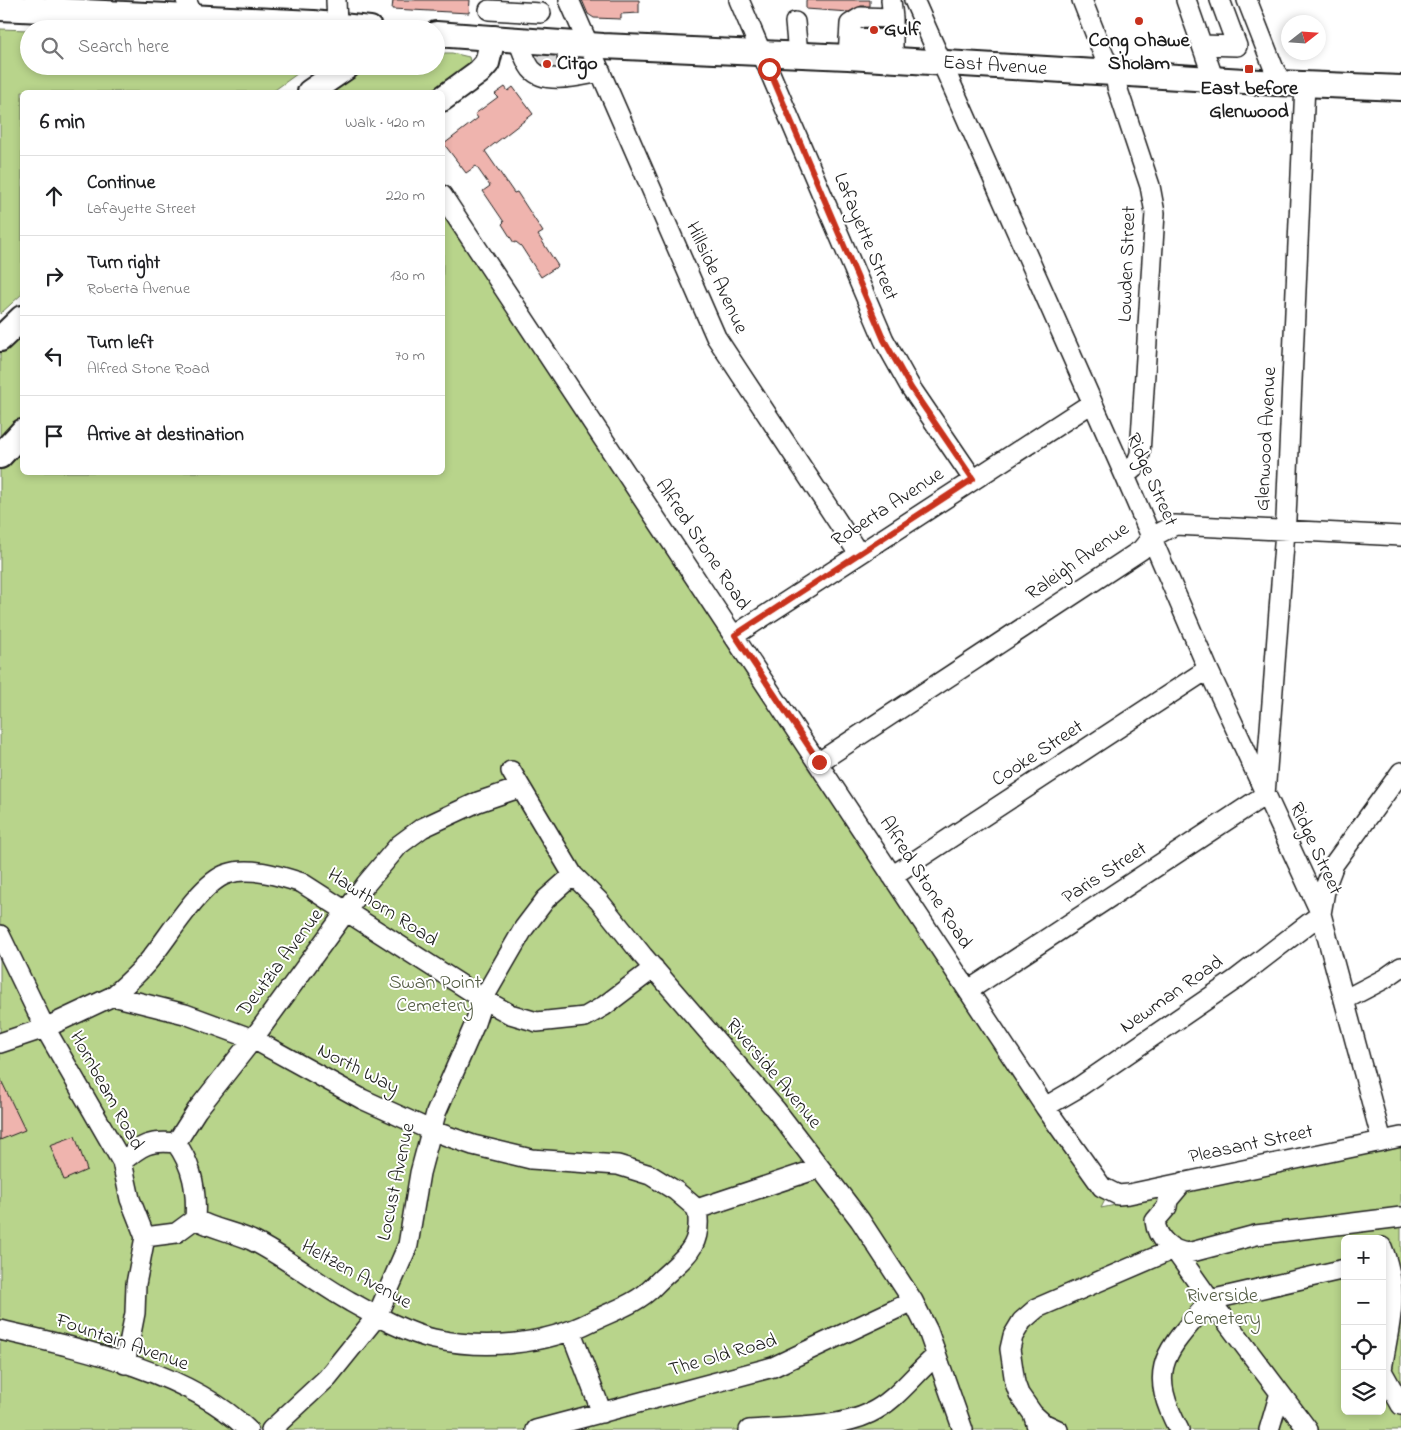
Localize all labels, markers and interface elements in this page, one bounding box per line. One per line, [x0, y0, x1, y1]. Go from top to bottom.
marker: Cong Ohawe Sholam [1133, 15, 1145, 27]
north arrow [1281, 15, 1326, 60]
place label: Gulf [884, 16, 921, 45]
search box [20, 20, 445, 75]
marker: Gulf [868, 24, 880, 36]
place label: Cong Ohawe Sholam [1089, 27, 1190, 79]
icon: search [38, 34, 66, 62]
text: Search here [78, 34, 169, 61]
street label: East Avenue [942, 48, 1048, 84]
place label: Citgo [557, 50, 598, 80]
marker: Citgo [541, 58, 553, 70]
route start [758, 58, 781, 81]
marker: East before Glenwood [1243, 63, 1255, 75]
place label: East before Glenwood [1200, 75, 1299, 127]
text: 6 min [40, 108, 85, 138]
text: Walk · 420 m [345, 111, 425, 135]
street label: Lafayette Street [825, 169, 905, 306]
text: Continue [87, 170, 155, 197]
icon: ahead [40, 182, 68, 210]
text: 220 m [386, 184, 425, 208]
text: Lafayette Street [87, 197, 196, 221]
street label: Lowden Street [1111, 205, 1145, 323]
street label: Hillside Avenue [677, 217, 755, 339]
text: Turn right [87, 250, 160, 277]
icon: right [40, 262, 68, 290]
text: 130 m [390, 264, 425, 288]
text: Roberta Avenue [87, 277, 190, 301]
text: Turn left [87, 330, 154, 357]
icon: left [40, 342, 68, 370]
text: 70 m [395, 344, 425, 368]
text: Alfred Stone Road [87, 357, 209, 381]
street label: Glenwood Avenue [1249, 366, 1285, 512]
icon: arrive [40, 422, 68, 450]
text: Arrive at destination [87, 422, 244, 449]
street label: Ridge Street [1117, 429, 1185, 532]
street label: Roberta Avenue [826, 461, 950, 555]
street label: Alfred Stone Road [647, 473, 757, 617]
street label: Raleigh Avenue [1020, 516, 1136, 609]
street label: Cooke Street [986, 713, 1090, 795]
route end [808, 751, 831, 774]
street label: Ridge Street [1280, 798, 1349, 901]
street label: Alfred Stone Road [871, 811, 979, 955]
street label: Paris Street [1057, 835, 1154, 912]
street label: Hawthorn Road [321, 861, 443, 955]
street label: Deutzia Avenue [230, 903, 332, 1024]
street label: Newman Road [1114, 949, 1230, 1041]
park label: Swan Point Cemetery [389, 969, 482, 1021]
street label: Riverside Avenue [718, 1012, 828, 1136]
street label: Hornbeam Road [61, 1026, 151, 1156]
street label: North Way [312, 1037, 404, 1103]
street label: Pleasant Street [1186, 1118, 1316, 1172]
street label: Locust Avenue [370, 1120, 424, 1244]
street label: Heltzen Avenue [295, 1233, 417, 1317]
map controls [1341, 1235, 1386, 1415]
button: + [1341, 1235, 1386, 1280]
button: − [1341, 1280, 1386, 1325]
park label: Riverside Cemetery [1183, 1282, 1261, 1334]
street label: Fountain Avenue [51, 1306, 192, 1379]
button: locate [1341, 1325, 1386, 1370]
street label: The Old Road [666, 1327, 780, 1385]
button: layers [1341, 1370, 1386, 1415]

